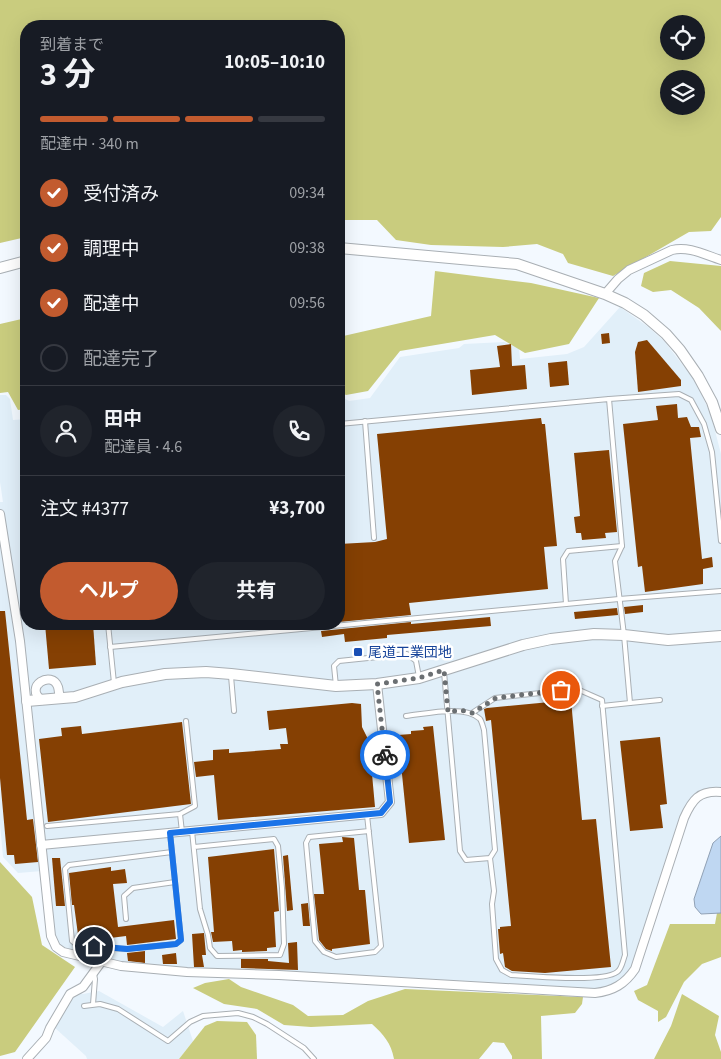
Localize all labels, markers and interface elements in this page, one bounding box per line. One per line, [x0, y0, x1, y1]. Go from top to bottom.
map controls [660, 15, 705, 115]
button: locate [660, 15, 705, 60]
text: 到着まで [40, 34, 104, 56]
text: 10:05–10:10 [224, 49, 325, 76]
text: 3 分 [40, 52, 95, 98]
button: layers [660, 70, 705, 115]
text: 配達中 · 340 m [40, 133, 139, 155]
icon: check [40, 179, 68, 207]
text: 受付済み [83, 181, 159, 208]
text: 09:34 [289, 182, 325, 204]
icon: check [40, 234, 68, 262]
text: 調理中 [83, 236, 140, 263]
text: 09:38 [289, 237, 325, 259]
icon: check [40, 289, 68, 317]
text: 配達中 [83, 291, 140, 318]
text: 09:56 [289, 292, 325, 314]
text: 配達完了 [83, 346, 159, 373]
button: person [40, 405, 92, 457]
button: phone [273, 405, 325, 457]
text: 田中 [104, 406, 142, 433]
text: 配達員 · 4.6 [104, 436, 182, 458]
text: ¥3,700 [269, 495, 325, 522]
text: 注文 #4377 [40, 496, 129, 523]
button: ヘルプ [40, 562, 178, 620]
button: 共有 [188, 562, 325, 620]
place label: 尾道工業団地 [368, 643, 452, 663]
marker: 尾道工業団地 [352, 646, 364, 658]
pin [540, 669, 582, 711]
icon: bag [547, 676, 575, 704]
courier [360, 730, 410, 780]
icon: bike [371, 741, 399, 769]
pin [73, 925, 115, 967]
icon: home [80, 932, 108, 960]

